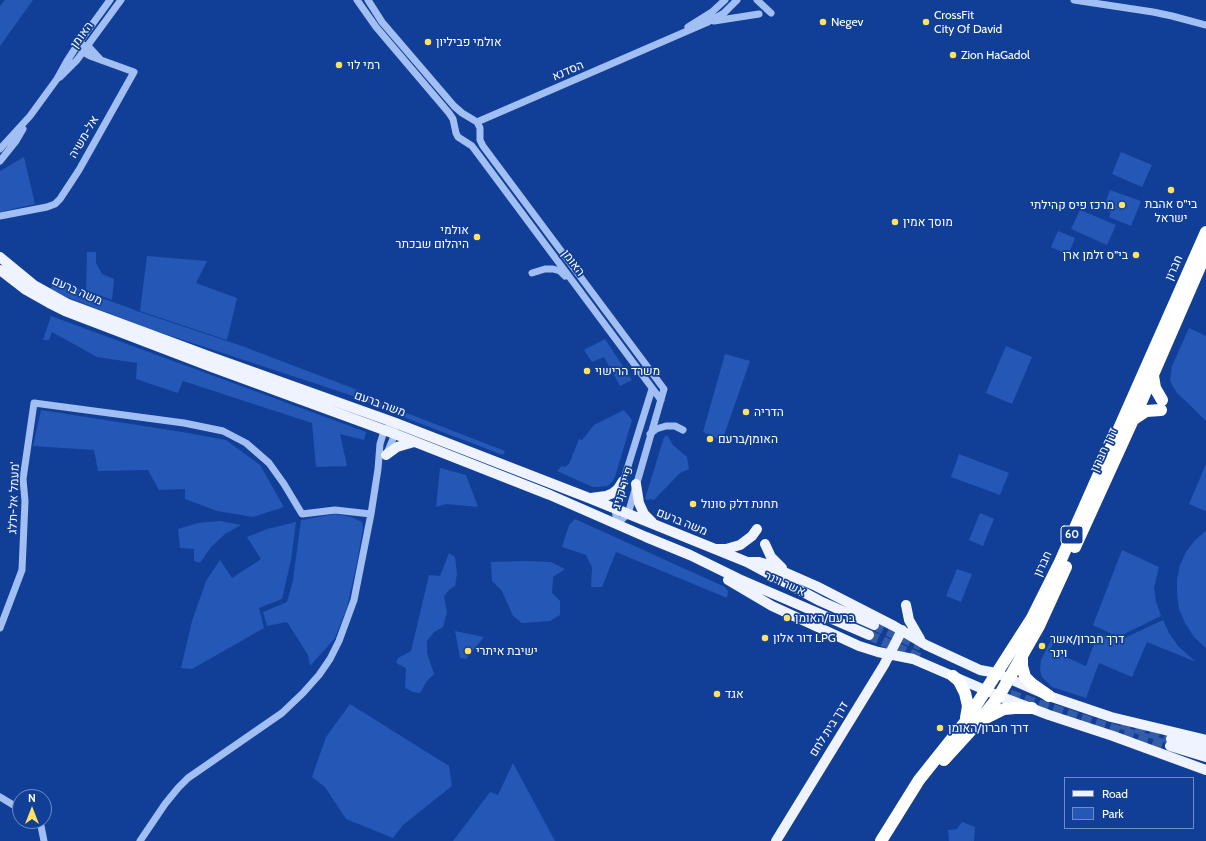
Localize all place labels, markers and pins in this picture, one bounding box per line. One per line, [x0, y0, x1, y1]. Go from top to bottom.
place label: CrossFit City Of David [934, 8, 1002, 36]
place label: Negev [831, 15, 863, 29]
marker: Negev [818, 17, 828, 27]
marker: CrossFit City Of David [921, 17, 931, 27]
place label: אולמי פביליון [436, 35, 502, 49]
marker: אולמי פביליון [423, 37, 433, 47]
place label: Zion HaGadol [961, 48, 1030, 62]
marker: Zion HaGadol [948, 50, 958, 60]
place label: רמי לוי [347, 58, 380, 72]
marker: רמי לוי [334, 60, 344, 70]
marker: בי"ס אהבת ישראל [1166, 185, 1176, 195]
place label: בי"ס אהבת ישראל [1145, 197, 1197, 225]
place label: מרכז פיס קהילתי [1030, 198, 1114, 212]
marker: מרכז פיס קהילתי [1117, 200, 1127, 210]
place label: מוסך אמין [903, 215, 953, 229]
marker: מוסך אמין [890, 217, 900, 227]
place label: אולמי היהלום שבכתר [396, 223, 469, 251]
marker: אולמי היהלום שבכתר [472, 232, 482, 242]
place label: בי"ס זלמן ארן [1063, 248, 1128, 262]
marker: בי"ס זלמן ארן [1131, 250, 1141, 260]
place label: משרד הרישוי [595, 364, 660, 378]
marker: משרד הרישוי [582, 366, 592, 376]
place label: הדריה [754, 405, 784, 419]
marker: הדריה [741, 407, 751, 417]
place label: האומן/ברעם [718, 432, 778, 446]
marker: האומן/ברעם [705, 434, 715, 444]
place label: תחנת דלק סונול [701, 497, 778, 511]
marker: תחנת דלק סונול [688, 499, 698, 509]
place label: ברעם/האומן [795, 611, 855, 625]
marker: ברעם/האומן [782, 613, 792, 623]
place label: דור אלון LPG [773, 631, 836, 645]
place label: דרך חברון/אשר וינר [1050, 632, 1124, 660]
marker: דור אלון LPG [760, 633, 770, 643]
marker: דרך חברון/אשר וינר [1037, 641, 1047, 651]
place label: ישיבת איתרי [476, 644, 538, 658]
marker: ישיבת איתרי [463, 646, 473, 656]
place label: אגד [725, 687, 744, 701]
marker: אגד [712, 689, 722, 699]
place label: דרך חברון/האומן [948, 721, 1028, 735]
marker: דרך חברון/האומן [935, 723, 945, 733]

